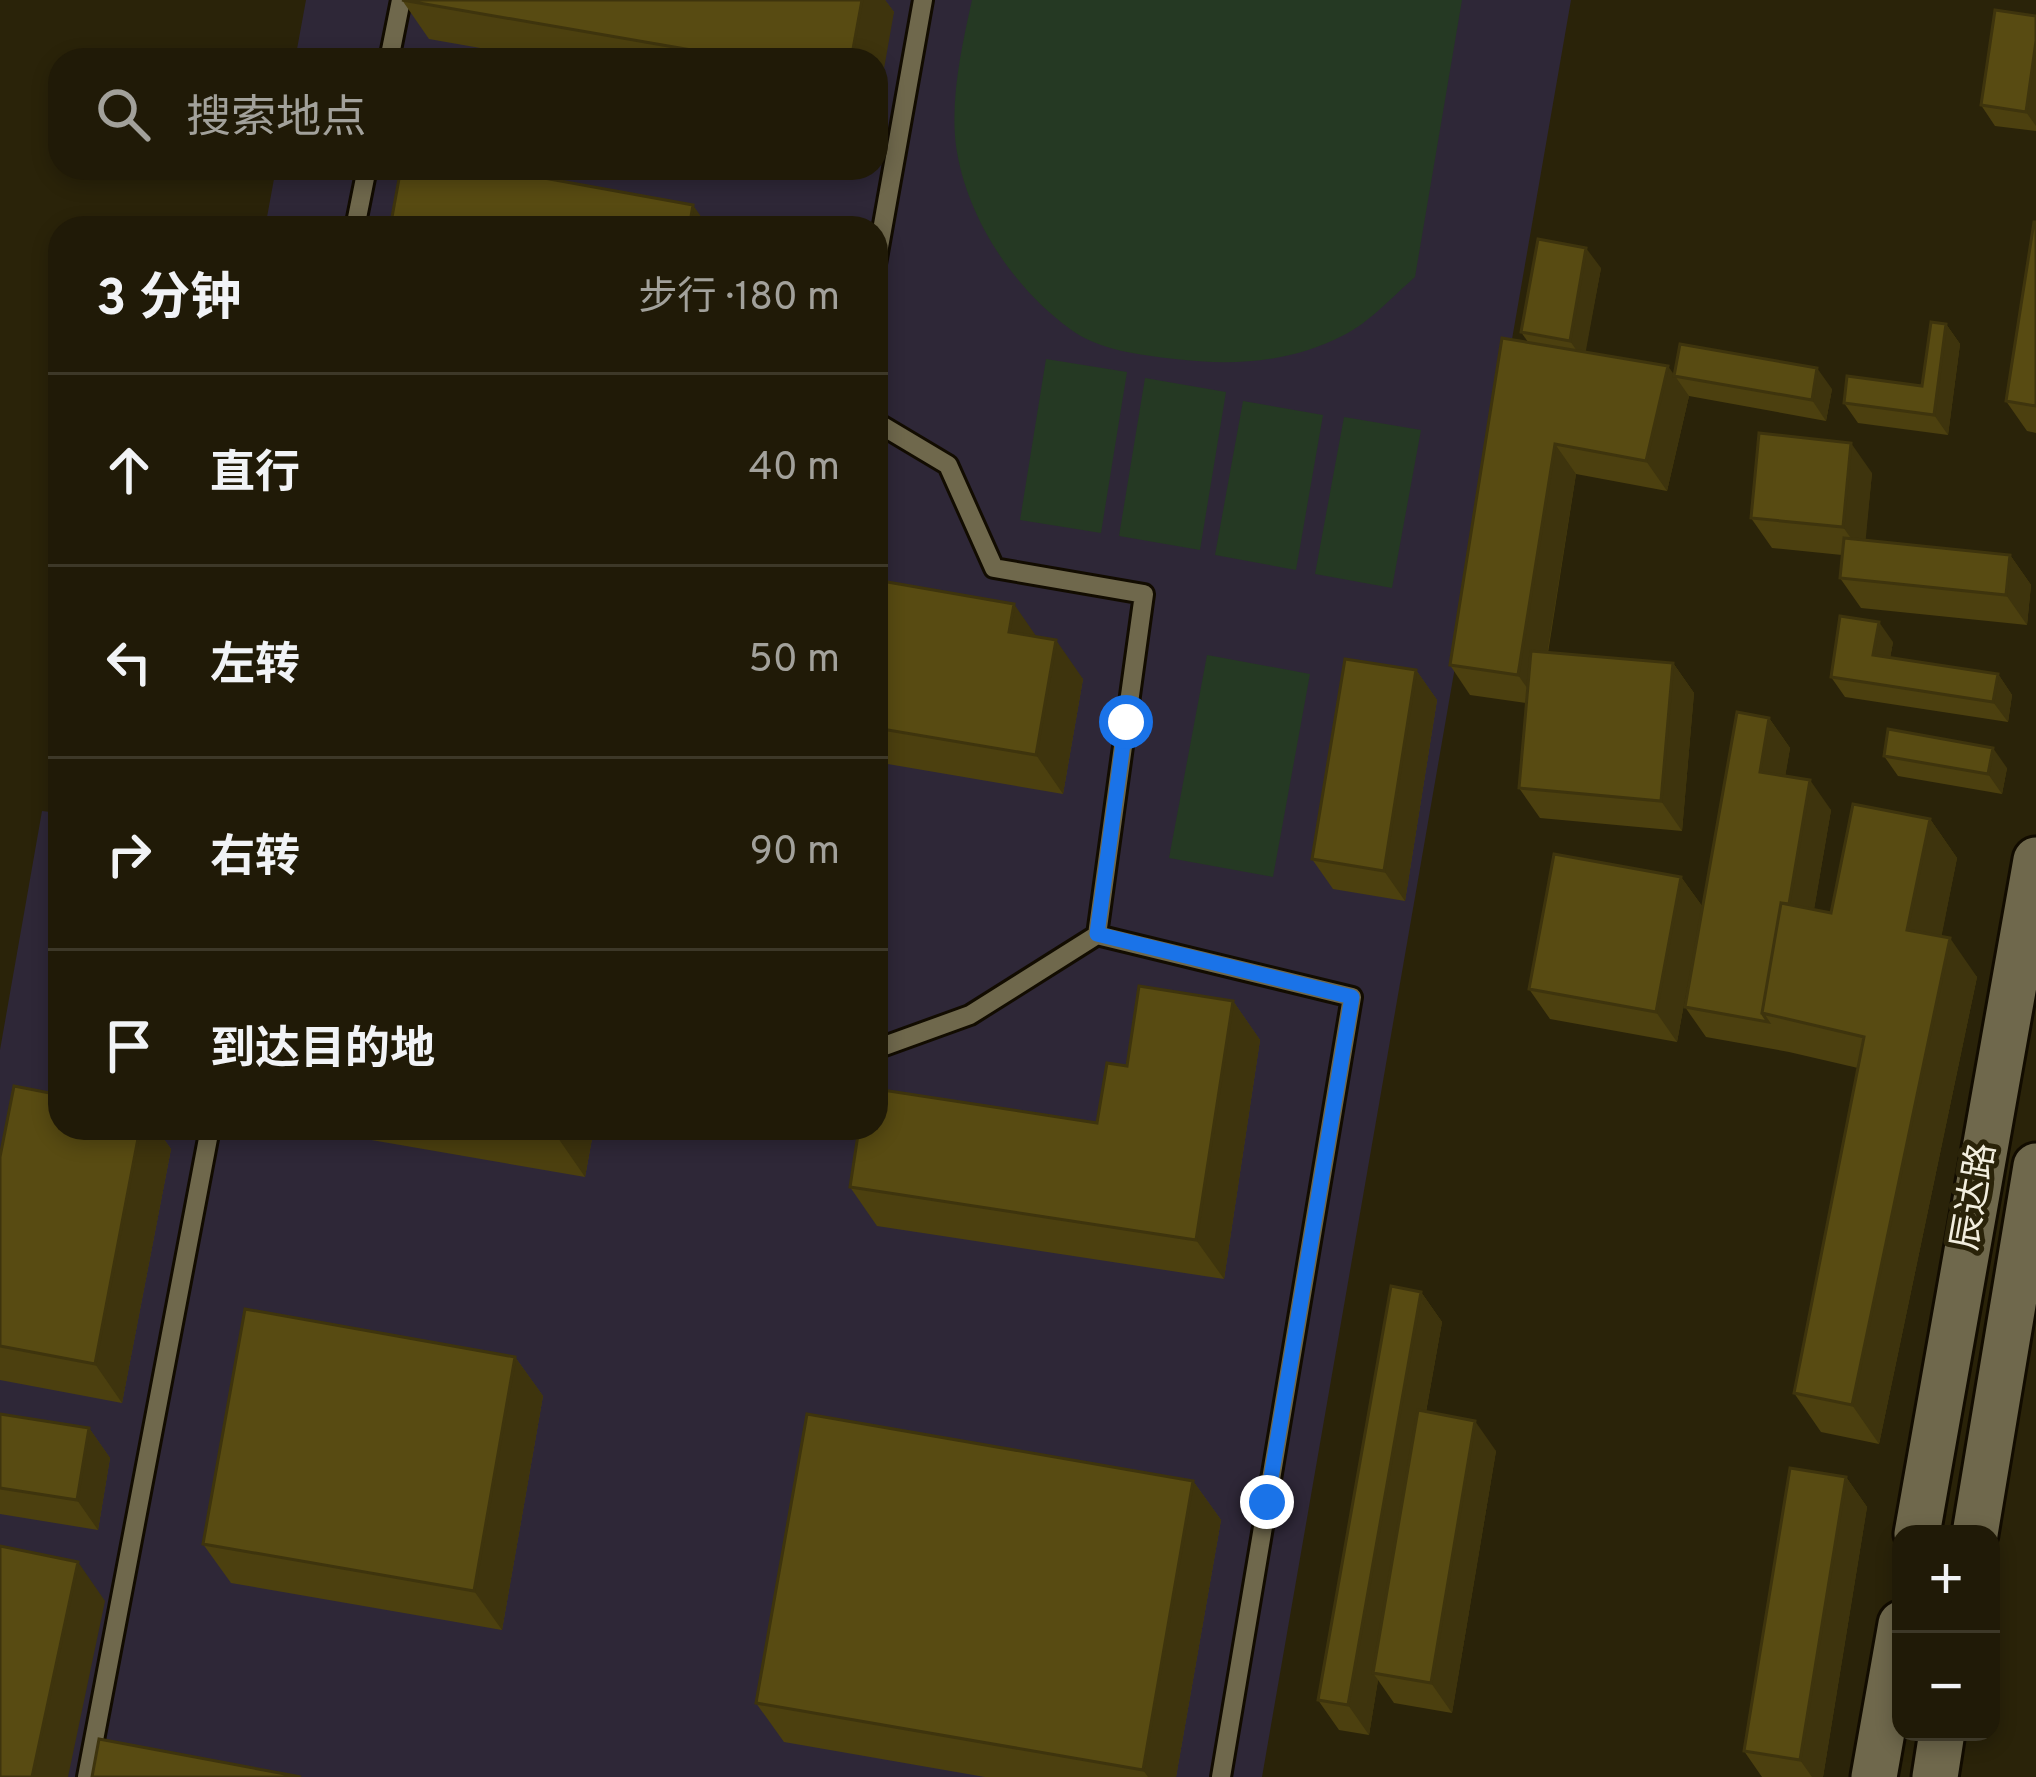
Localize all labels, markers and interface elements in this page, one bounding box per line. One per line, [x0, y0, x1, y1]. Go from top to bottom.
search box [48, 48, 888, 180]
icon: search [90, 81, 156, 147]
text: 搜索地点 [186, 92, 366, 149]
text: 3 分钟 [96, 269, 241, 334]
text: 步行 · 180 m [638, 275, 840, 324]
icon: ahead [96, 437, 162, 503]
text: 40 m [749, 445, 840, 494]
text: 直行 [210, 447, 300, 504]
icon: left [96, 629, 162, 695]
text: 50 m [749, 637, 840, 686]
text: 左转 [210, 639, 300, 696]
route start [1099, 695, 1153, 749]
icon: right [96, 821, 162, 887]
text: 90 m [750, 829, 840, 878]
text: 右转 [210, 831, 300, 888]
icon: arrive [96, 1013, 162, 1079]
text: 到达目的地 [210, 1023, 435, 1080]
street label: 辰达路 [1944, 1140, 2008, 1254]
route end [1240, 1475, 1294, 1529]
map controls [1892, 1525, 2000, 1741]
button: + [1892, 1525, 2000, 1633]
button: − [1892, 1633, 2000, 1741]

